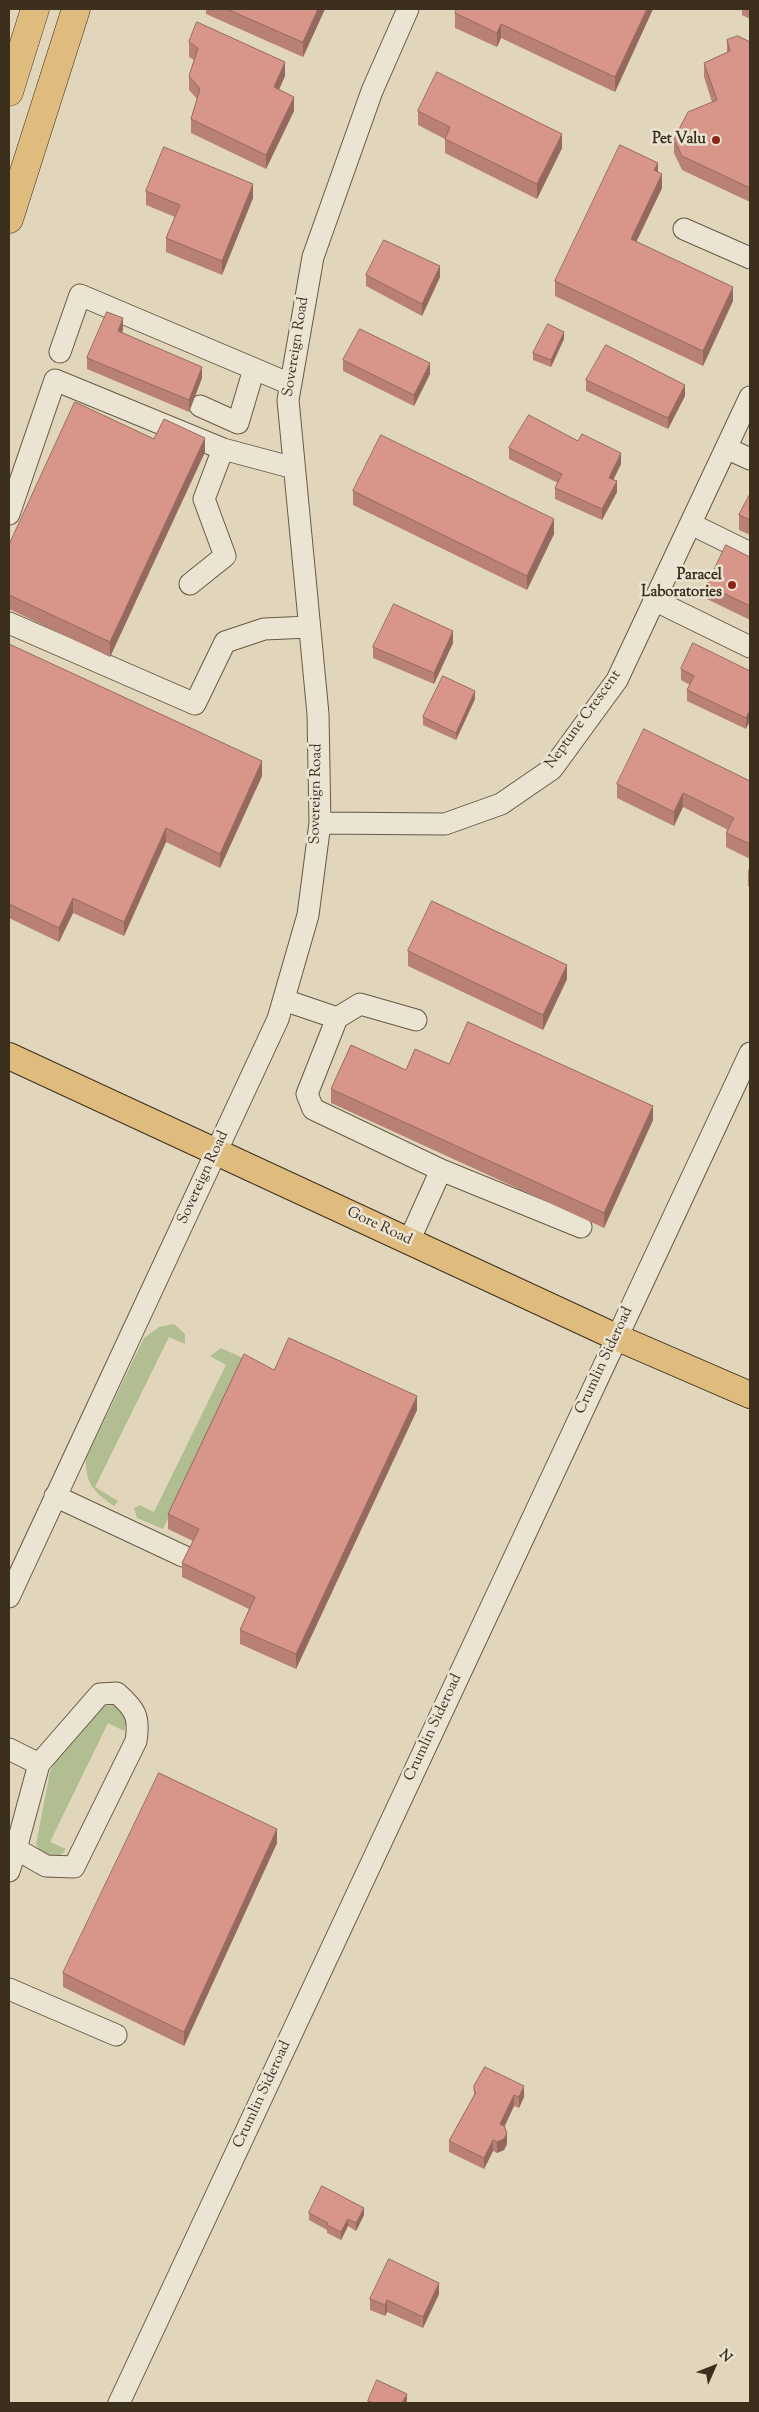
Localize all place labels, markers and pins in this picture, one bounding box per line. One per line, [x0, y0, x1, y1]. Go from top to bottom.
place label: Pet Valu [652, 131, 706, 149]
marker: Pet Valu [710, 134, 722, 146]
place label: Paracel Laboratories [641, 567, 722, 602]
marker: Paracel Laboratories [726, 579, 738, 591]

